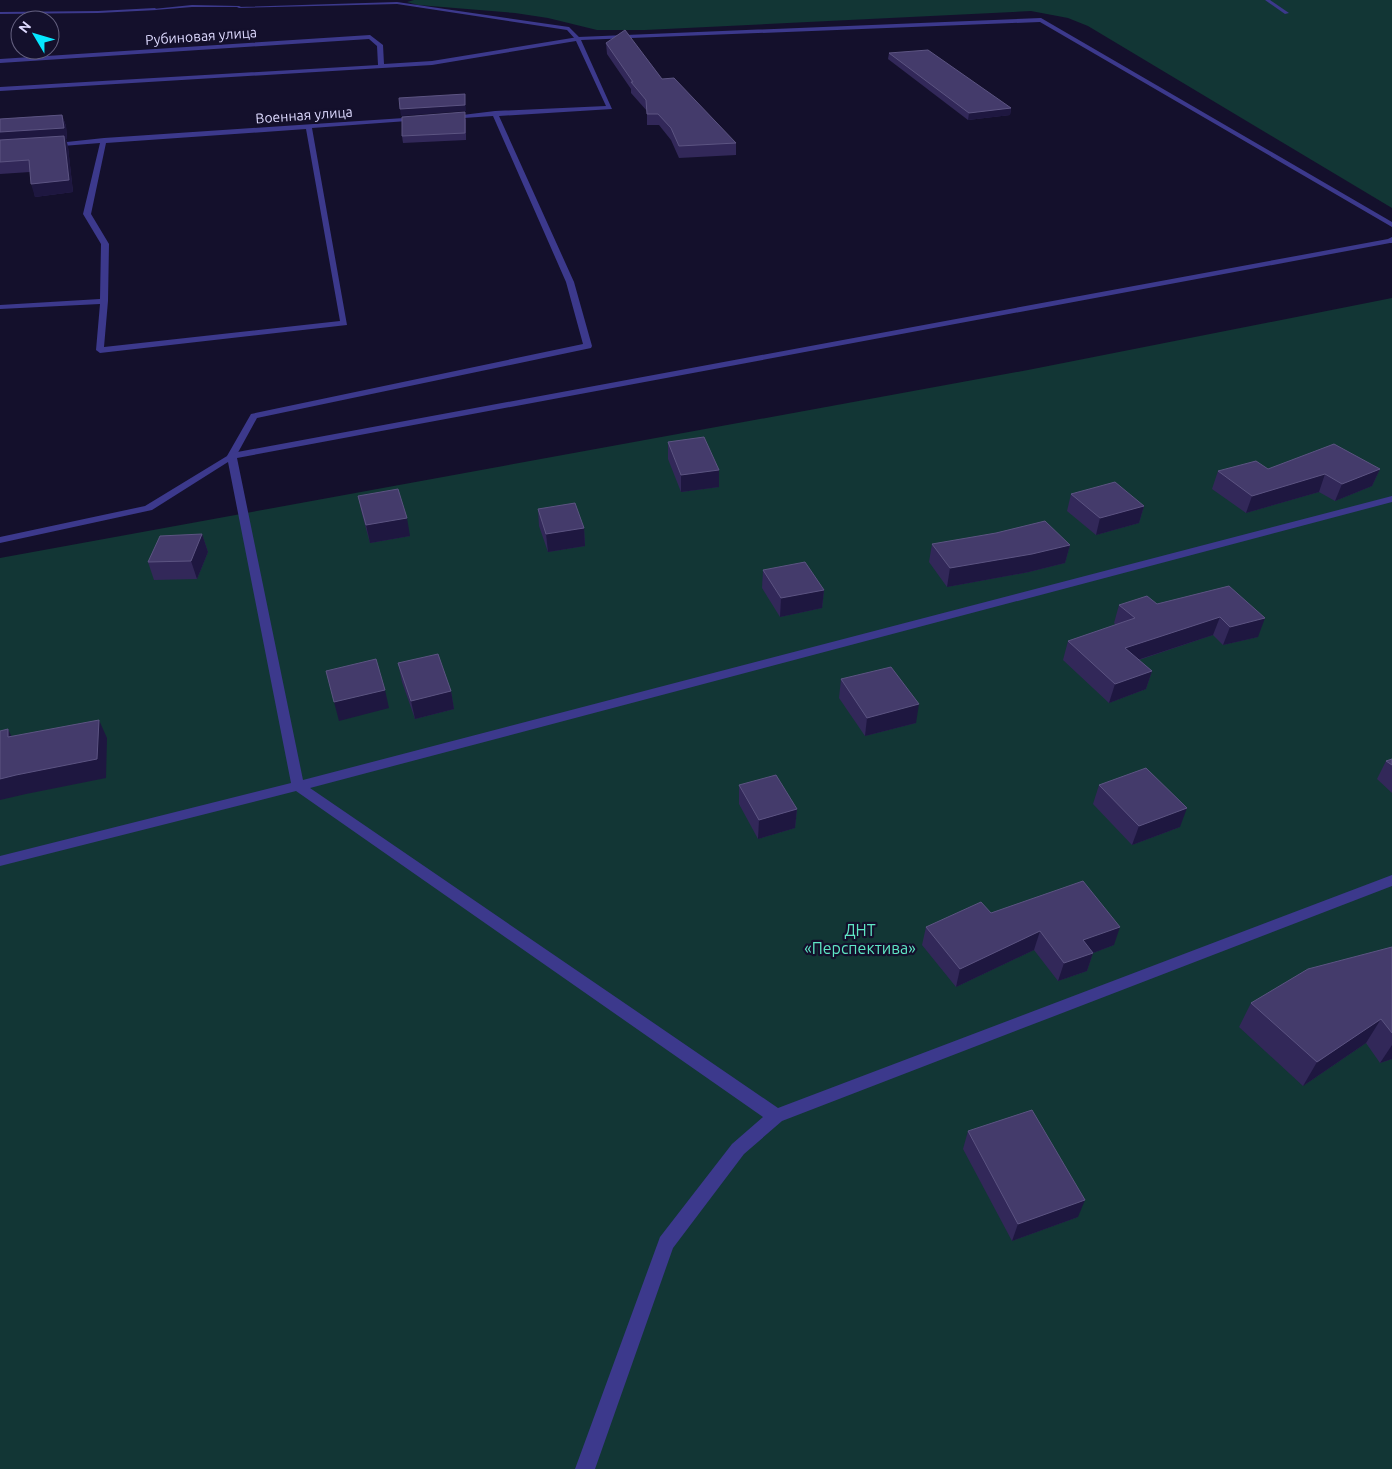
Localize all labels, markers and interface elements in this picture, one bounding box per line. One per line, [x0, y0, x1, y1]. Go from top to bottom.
north arrow [10, 10, 60, 60]
text: N [15, 18, 34, 36]
street label: Рубиновая улица [145, 24, 257, 48]
street label: Военная улица [255, 104, 353, 126]
park label: ДНТ «Перспектива» [804, 921, 916, 957]

